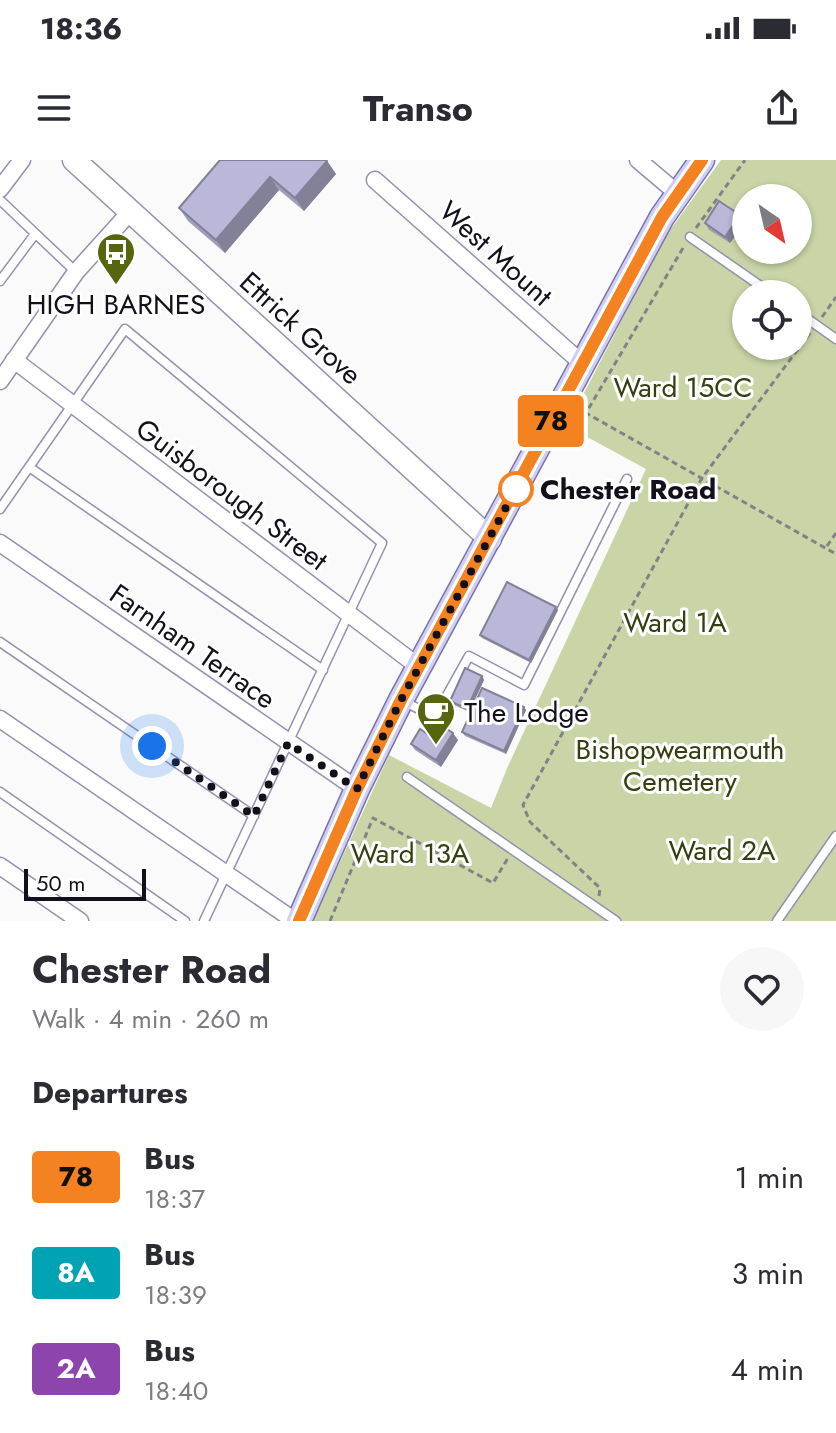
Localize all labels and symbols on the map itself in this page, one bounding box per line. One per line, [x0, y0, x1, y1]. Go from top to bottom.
north arrow [732, 184, 812, 264]
street label: West Mount [430, 191, 562, 316]
bus stop icon: HIGH BARNES [95, 231, 137, 286]
street label: Ettrick Grove [231, 262, 371, 394]
place label: HIGH BARNES [27, 284, 205, 325]
park label: Ward 15CC [613, 367, 753, 408]
line badge: 78 [515, 395, 587, 447]
street label: Guisborough Street [127, 408, 337, 581]
place label: Chester Road [540, 469, 716, 510]
marker: Chester Road [499, 472, 533, 506]
street label: Farnham Terrace [101, 574, 284, 719]
park label: Ward 1A [623, 602, 727, 643]
cafe icon: The Lodge [415, 691, 457, 746]
place label: The Lodge [464, 692, 589, 733]
your location [132, 726, 172, 766]
park label: Bishopwearmouth Cemetery [575, 729, 785, 802]
park label: Ward 2A [669, 830, 776, 871]
park label: Ward 13A [351, 833, 470, 874]
scale bar [24, 865, 146, 901]

